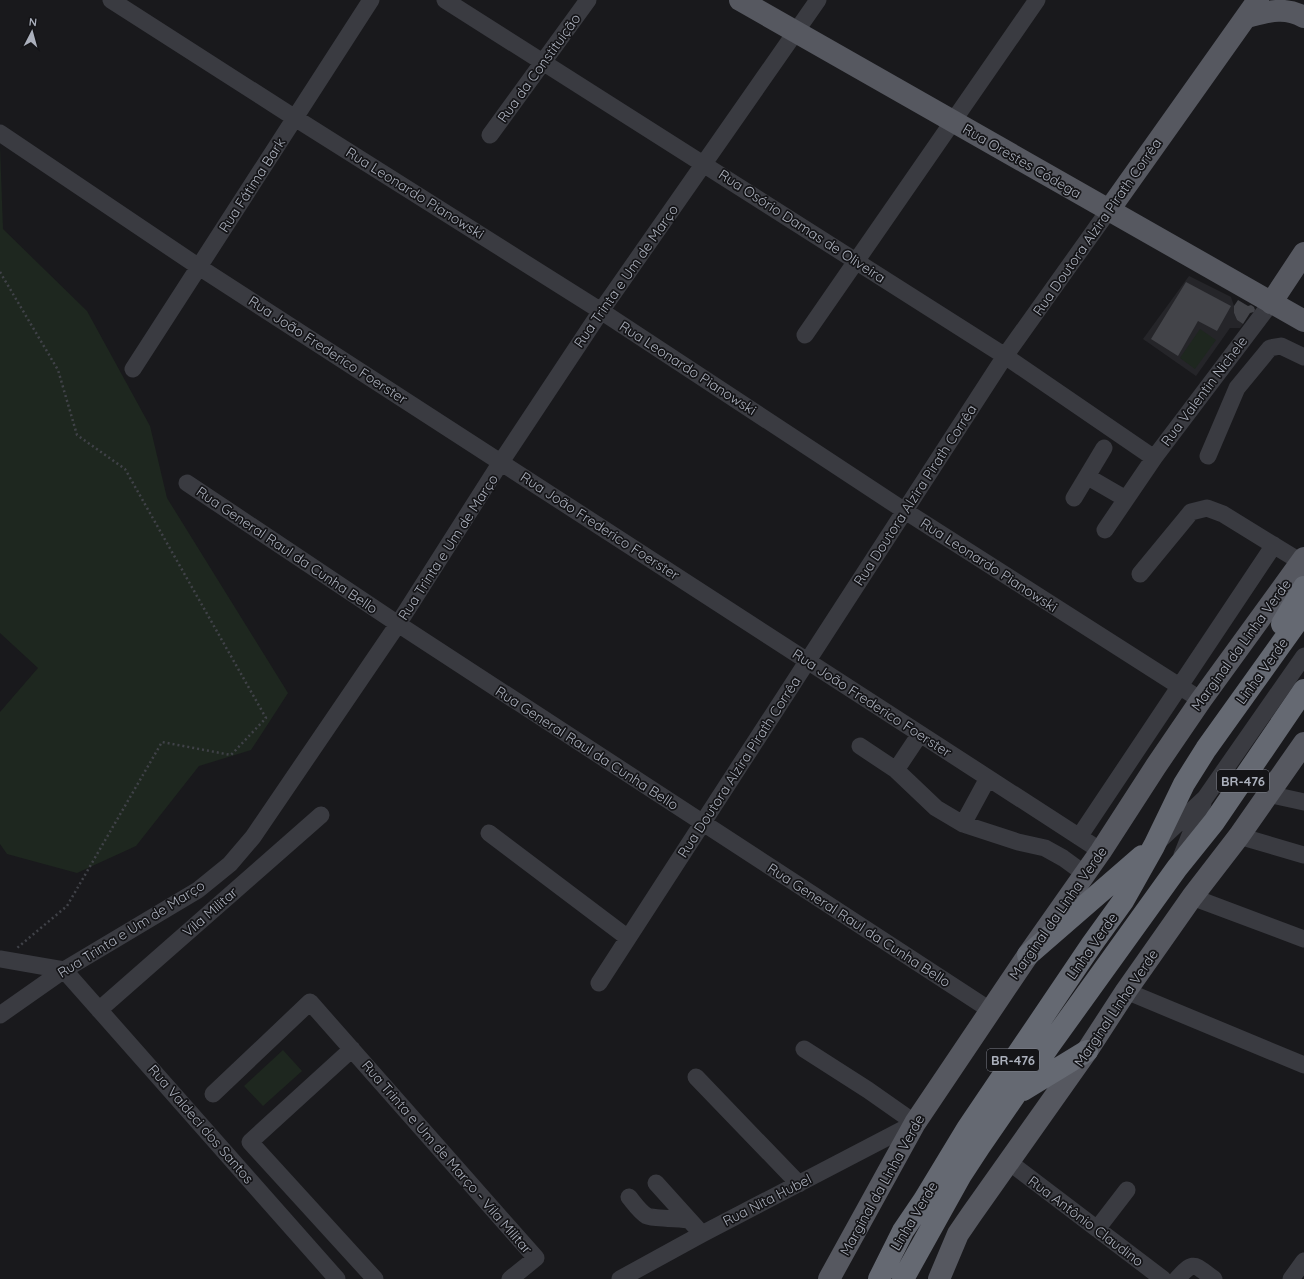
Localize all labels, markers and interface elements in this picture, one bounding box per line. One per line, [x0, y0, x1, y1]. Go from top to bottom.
street label: Rua da Constituição [493, 10, 585, 126]
north arrow [12, 12, 52, 52]
text: N [28, 15, 38, 29]
street label: Rua Orestes Códega [960, 120, 1084, 202]
street label: Rua Fátima Bark [215, 134, 289, 236]
street label: Rua Doutora Alzira Pirath Corrêa [1029, 135, 1165, 319]
street label: Rua Leonardo Pianowski [343, 143, 487, 243]
street label: Rua Osório Damas de Oliveira [715, 165, 889, 287]
street label: Rua Trinta e Um de Março [570, 201, 682, 351]
street label: Rua João Frederico Foerster [245, 292, 411, 408]
street label: Rua Leonardo Pianowski [616, 317, 760, 419]
street label: Rua Valentin Nichele [1157, 332, 1251, 450]
street label: Rua Doutora Alzira Pirath Corrêa [850, 401, 980, 589]
street label: Rua João Frederico Foerster [517, 468, 683, 584]
street label: Rua Trinta e Um de Março [394, 471, 502, 623]
street label: Rua General Raul da Cunha Bello [193, 483, 381, 617]
street label: Rua Leonardo Pianowski [917, 514, 1061, 616]
street label: Marginal da Linha Verde [1188, 576, 1294, 714]
street label: Linha Verde [1233, 635, 1291, 707]
street label: Rua João Frederico Foerster [789, 645, 955, 761]
street label: Rua Doutora Alzira Pirath Corrêa [674, 673, 804, 861]
street label: Rua General Raul da Cunha Bello [492, 682, 682, 814]
road number: BR-476 [1217, 770, 1269, 792]
street label: Marginal da Linha Verde [1006, 843, 1110, 983]
street label: Rua General Raul da Cunha Bello [764, 859, 954, 991]
street label: Rua Trinta e Um de Março [54, 876, 208, 982]
street label: Vila Militar [179, 883, 242, 941]
street label: Linha Verde [1063, 910, 1121, 982]
street label: Marginal Linha Verde [1070, 946, 1162, 1070]
road number: BR-476 [987, 1049, 1039, 1071]
street label: Rua Trinta e Um de Março - Vila Militar [358, 1056, 536, 1258]
street label: Rua Valdeci dos Santos [144, 1061, 258, 1187]
street label: Marginal da Linha Verde [836, 1112, 928, 1258]
street label: Rua Nita Hubel [720, 1170, 814, 1230]
street label: Rua Antônio Claudino [1025, 1172, 1147, 1270]
street label: Linha Verde [887, 1179, 941, 1253]

